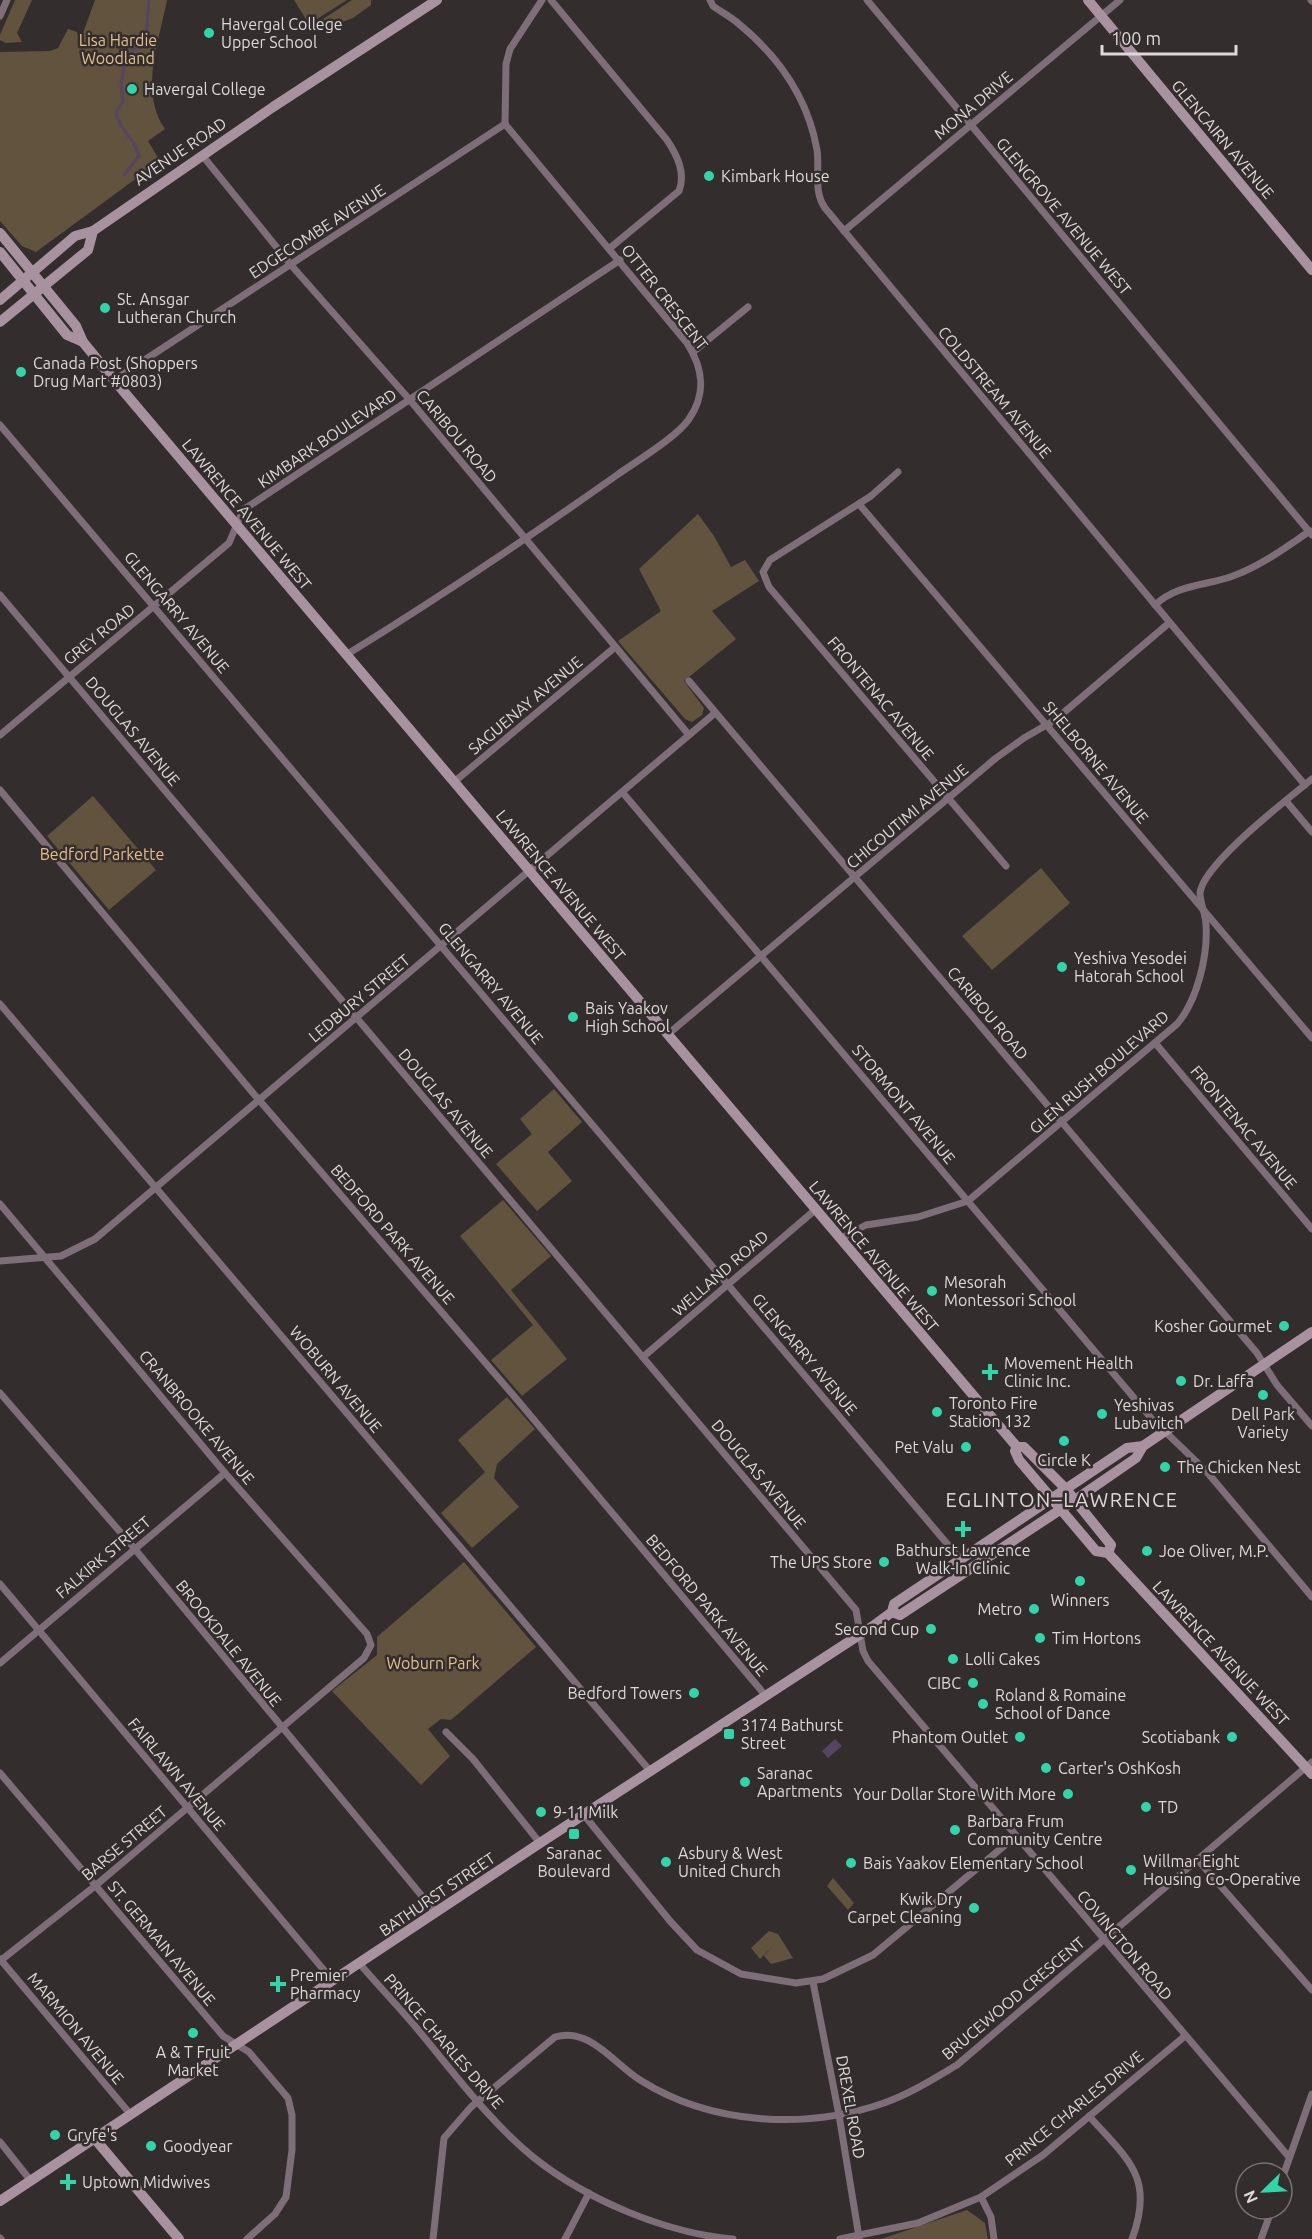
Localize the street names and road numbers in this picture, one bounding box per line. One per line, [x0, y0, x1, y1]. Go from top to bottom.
street label: MONA DRIVE [930, 67, 1016, 143]
street label: GLENCAIRN AVENUE [1168, 76, 1278, 202]
street label: AVENUE ROAD [130, 113, 230, 189]
street label: GLENGROVE AVENUE WEST [993, 134, 1135, 298]
street label: EDGECOMBE AVENUE [246, 180, 388, 282]
street label: OTTER CRESCENT [618, 241, 712, 354]
street label: COLDSTREAM AVENUE [935, 323, 1055, 461]
street label: KIMBARK BOULEVARD [254, 385, 400, 491]
street label: CARIBOU ROAD [413, 386, 501, 486]
street label: LAWRENCE AVENUE WEST [179, 435, 315, 593]
street label: GLENGARRY AVENUE [121, 548, 233, 676]
street label: GREY ROAD [60, 600, 138, 668]
street label: FRONTENAC AVENUE [824, 633, 938, 763]
street label: SAGUENAY AVENUE [465, 652, 585, 758]
street label: DOUGLAS AVENUE [82, 673, 184, 789]
street label: SHELBORNE AVENUE [1040, 697, 1152, 827]
street label: CHICOUTIMI AVENUE [843, 760, 971, 872]
street label: LAWRENCE AVENUE WEST [493, 806, 629, 964]
street label: GLENGARRY AVENUE [435, 919, 547, 1047]
street label: LEDBURY STREET [305, 950, 413, 1045]
street label: CARIBOU ROAD [944, 963, 1032, 1063]
street label: GLEN RUSH BOULEVARD [1026, 1007, 1172, 1137]
street label: STORMONT AVENUE [849, 1041, 959, 1167]
street label: DOUGLAS AVENUE [395, 1045, 497, 1161]
street label: FRONTENAC AVENUE [1187, 1062, 1301, 1192]
street label: BEDFORD PARK AVENUE [328, 1161, 458, 1307]
street label: LAWRENCE AVENUE WEST [806, 1177, 942, 1335]
street label: WELLAND ROAD [668, 1226, 772, 1320]
street label: GLENGARRY AVENUE [749, 1290, 861, 1418]
street label: WOBURN AVENUE [286, 1322, 386, 1436]
street label: CRANBROOKE AVENUE [136, 1346, 258, 1488]
street label: DOUGLAS AVENUE [708, 1416, 810, 1532]
street label: FALKIRK STREET [52, 1512, 154, 1602]
street label: BEDFORD PARK AVENUE [643, 1531, 771, 1679]
street label: BROOKDALE AVENUE [173, 1576, 285, 1710]
street label: LAWRENCE AVENUE WEST [1149, 1577, 1293, 1729]
street label: FAIRLAWN AVENUE [125, 1714, 229, 1834]
street label: BARSE STREET [78, 1802, 170, 1884]
street label: BATHURST STREET [376, 1849, 498, 1939]
street label: ST. GERMAIN AVENUE [105, 1877, 219, 2009]
street label: COVINGTON ROAD [1074, 1886, 1176, 2004]
street label: BRUCEWOOD CRESCENT [938, 1933, 1088, 2063]
street label: MARMION AVENUE [24, 1969, 128, 2087]
street label: PRINCE CHARLES DRIVE [381, 1970, 507, 2112]
street label: PRINCE CHARLES DRIVE [1001, 2047, 1147, 2169]
street label: DREXEL ROAD [833, 2054, 869, 2160]

